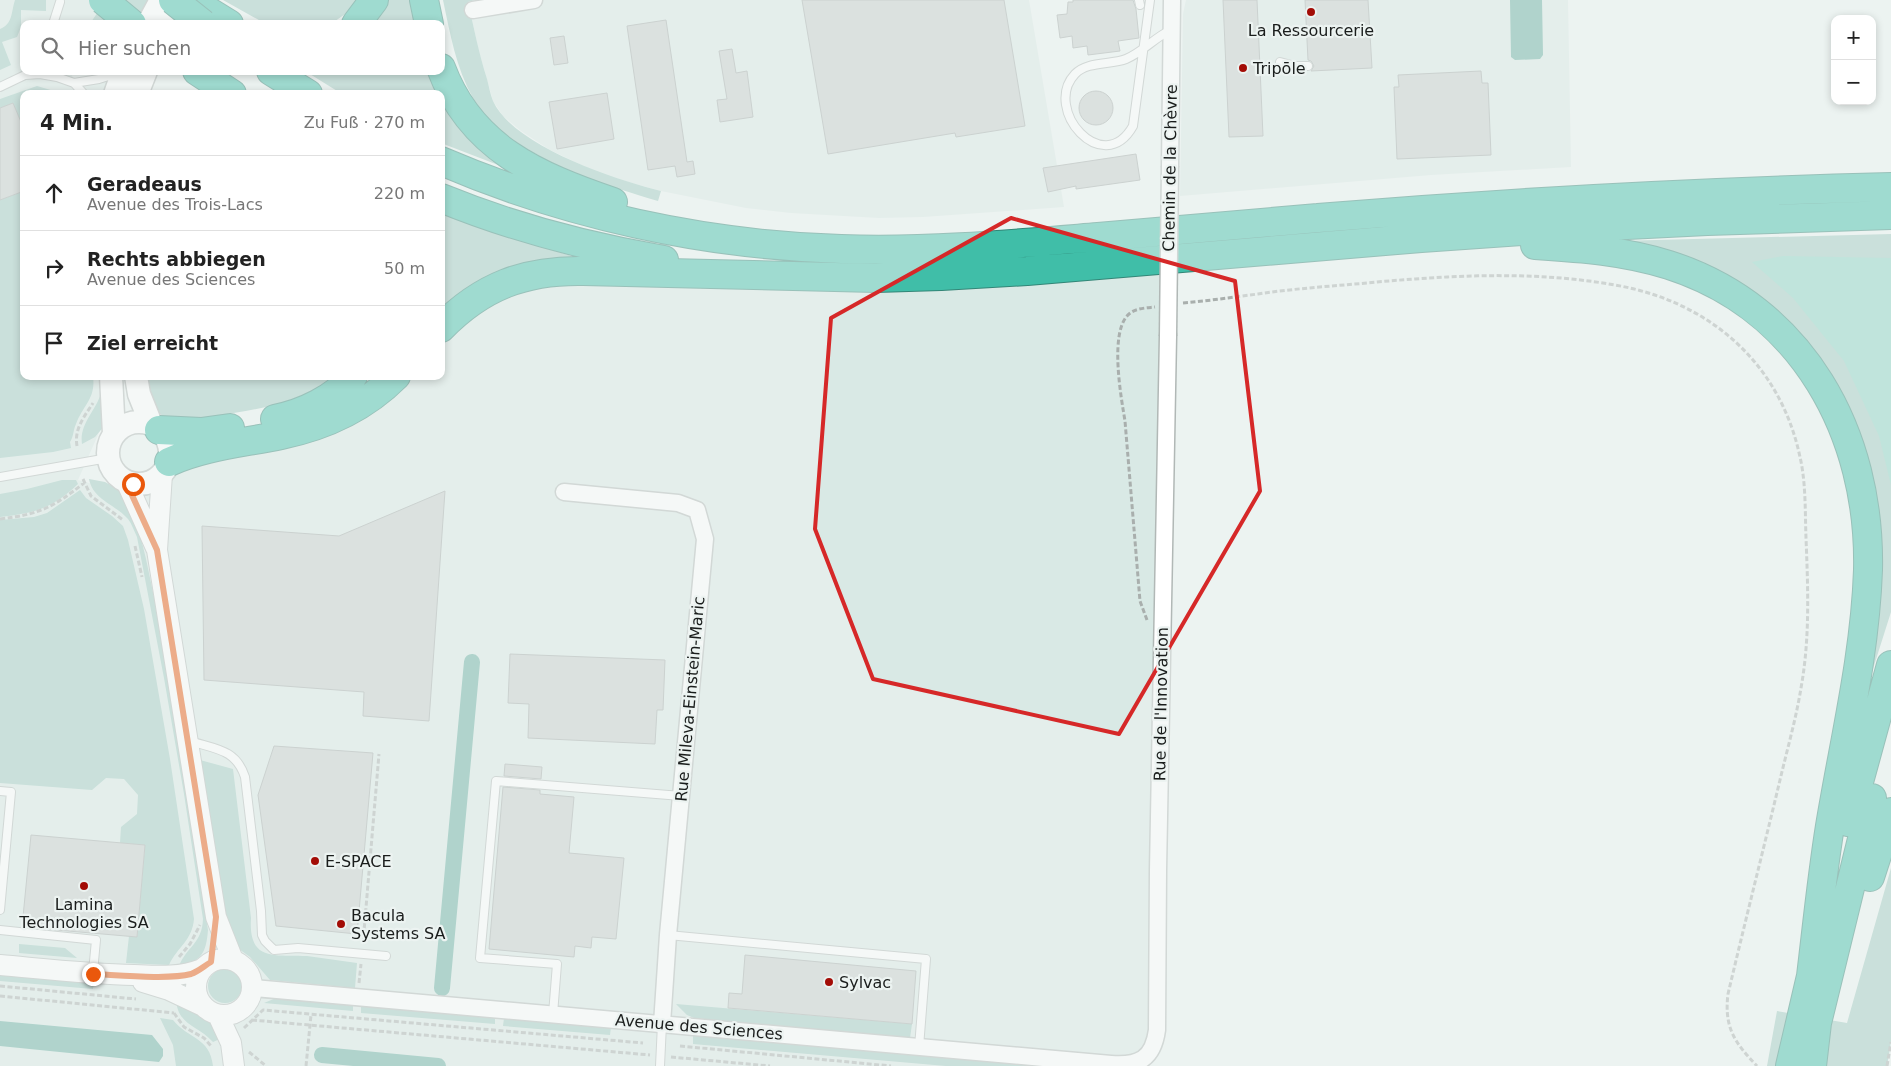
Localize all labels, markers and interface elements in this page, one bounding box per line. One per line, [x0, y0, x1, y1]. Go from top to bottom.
marker: La Ressourcerie [1305, 6, 1317, 18]
map controls [1831, 15, 1876, 105]
button: + [1831, 15, 1876, 60]
search box [20, 20, 445, 75]
place label: La Ressourcerie [1248, 21, 1374, 40]
icon: search [38, 34, 66, 62]
text: Hier suchen [78, 37, 191, 59]
place label: Tripōle [1252, 59, 1306, 78]
button: − [1831, 60, 1876, 105]
marker: Tripōle [1237, 62, 1249, 74]
street label: Chemin de la Chèvre [1159, 84, 1181, 252]
text: 4 Min. [40, 111, 113, 135]
text: Zu Fuß · 270 m [304, 113, 425, 132]
text: Geradeaus [87, 173, 202, 195]
icon: ahead [40, 179, 68, 207]
text: 220 m [374, 184, 425, 203]
text: Avenue des Trois-Lacs [87, 195, 263, 214]
text: Rechts abbiegen [87, 248, 266, 270]
icon: right [40, 254, 68, 282]
text: 50 m [384, 259, 425, 278]
text: Avenue des Sciences [87, 270, 255, 289]
icon: arrive [40, 329, 68, 357]
text: Ziel erreicht [87, 332, 218, 354]
route start [122, 473, 145, 496]
street label: Rue Mileva-Einstein-Maric [672, 596, 708, 802]
street label: Rue de l'Innovation [1150, 627, 1172, 781]
place label: E-SPACE [325, 852, 392, 871]
marker: E-SPACE [309, 855, 321, 867]
marker: Lamina Technologies SA [78, 880, 90, 892]
place label: Lamina Technologies SA [18, 895, 149, 932]
place label: Bacula Systems SA [351, 906, 446, 943]
marker: Bacula Systems SA [335, 918, 347, 930]
route end [82, 963, 105, 986]
place label: Sylvac [839, 973, 891, 992]
marker: Sylvac [823, 976, 835, 988]
street label: Avenue des Sciences [614, 1010, 784, 1044]

